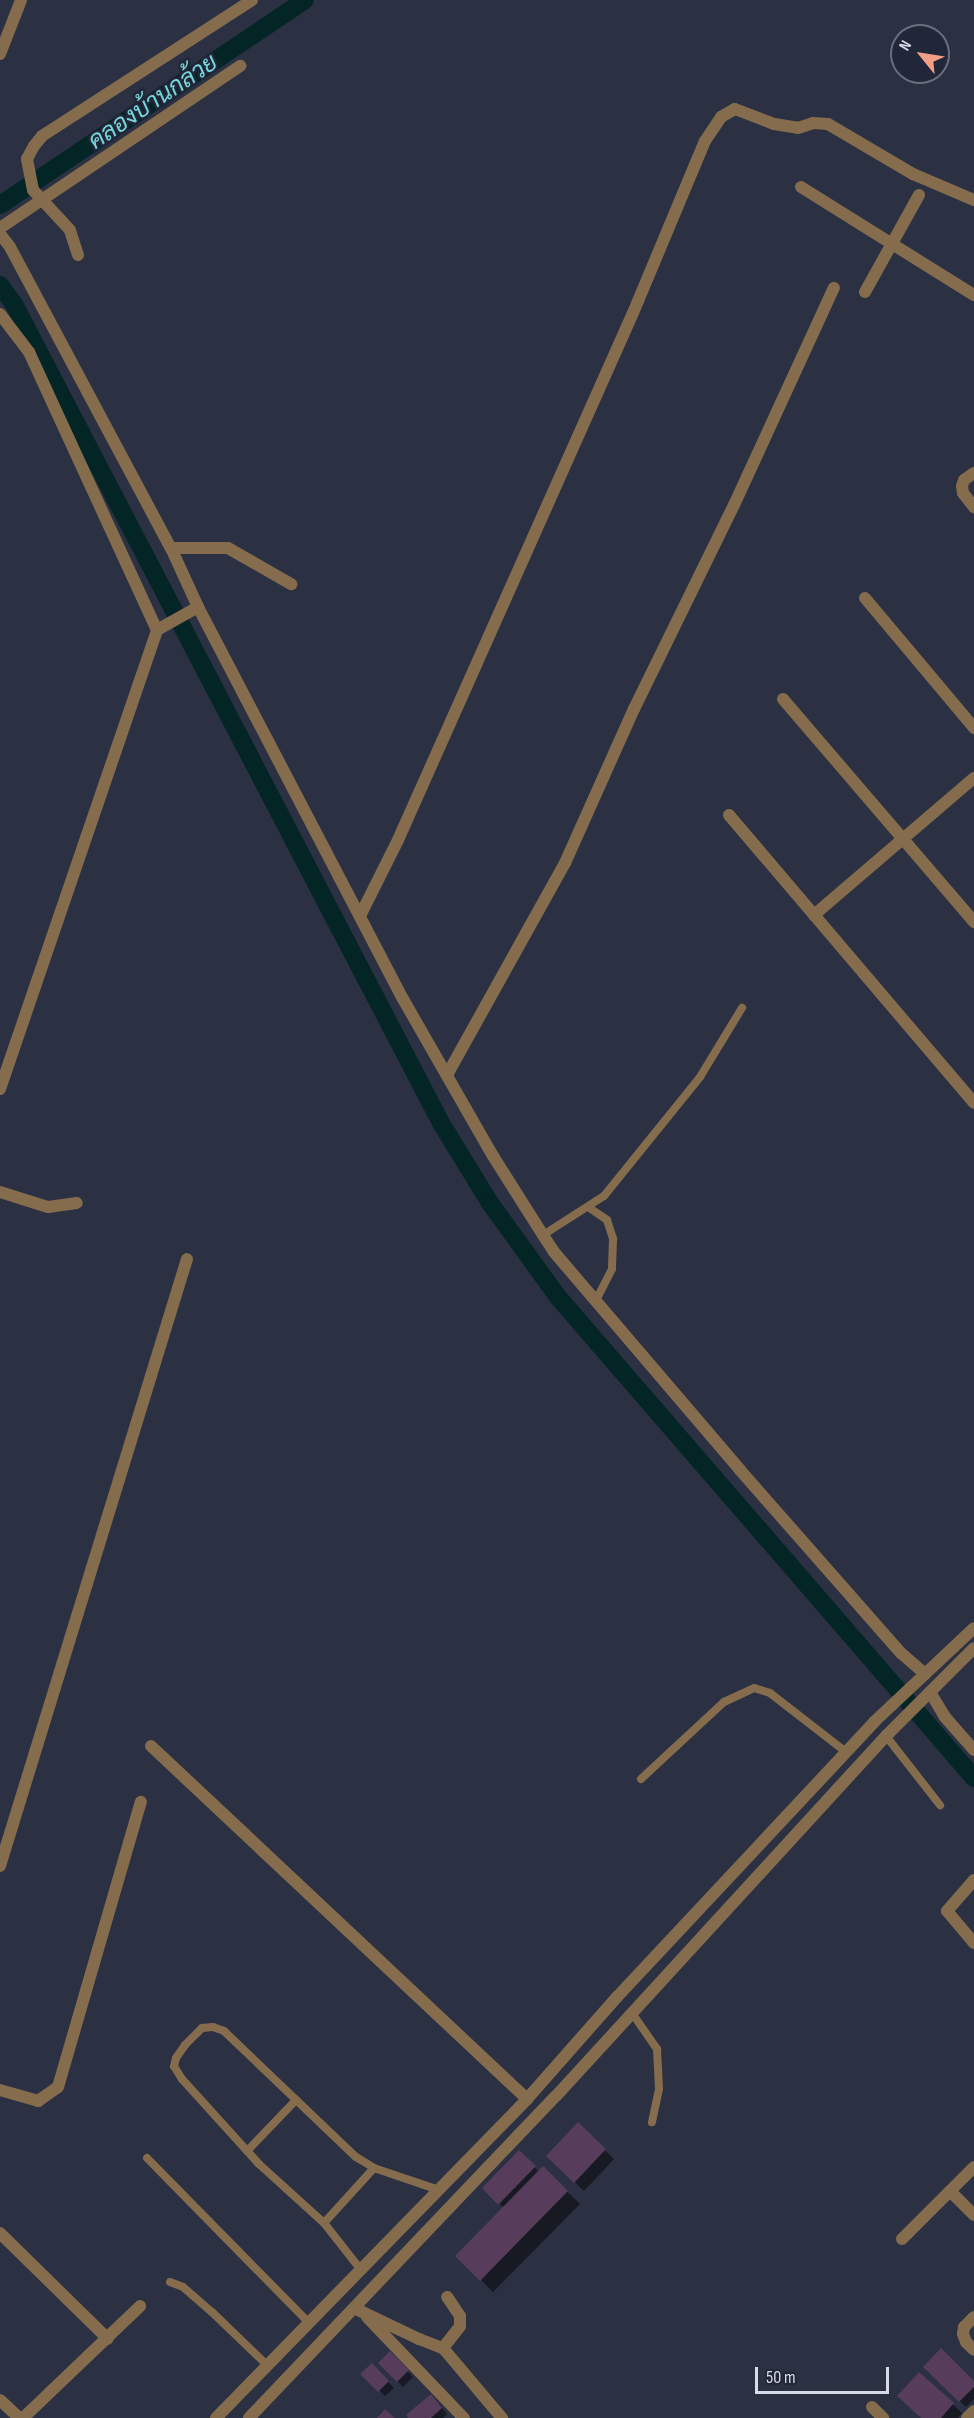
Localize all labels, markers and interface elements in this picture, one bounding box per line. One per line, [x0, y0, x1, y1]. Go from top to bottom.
north arrow [890, 24, 950, 84]
text: N [895, 37, 916, 54]
water label: คลองบ้านกล้วย [83, 48, 223, 156]
scale bar [758, 2355, 892, 2393]
text: 50 m [766, 2367, 796, 2388]

